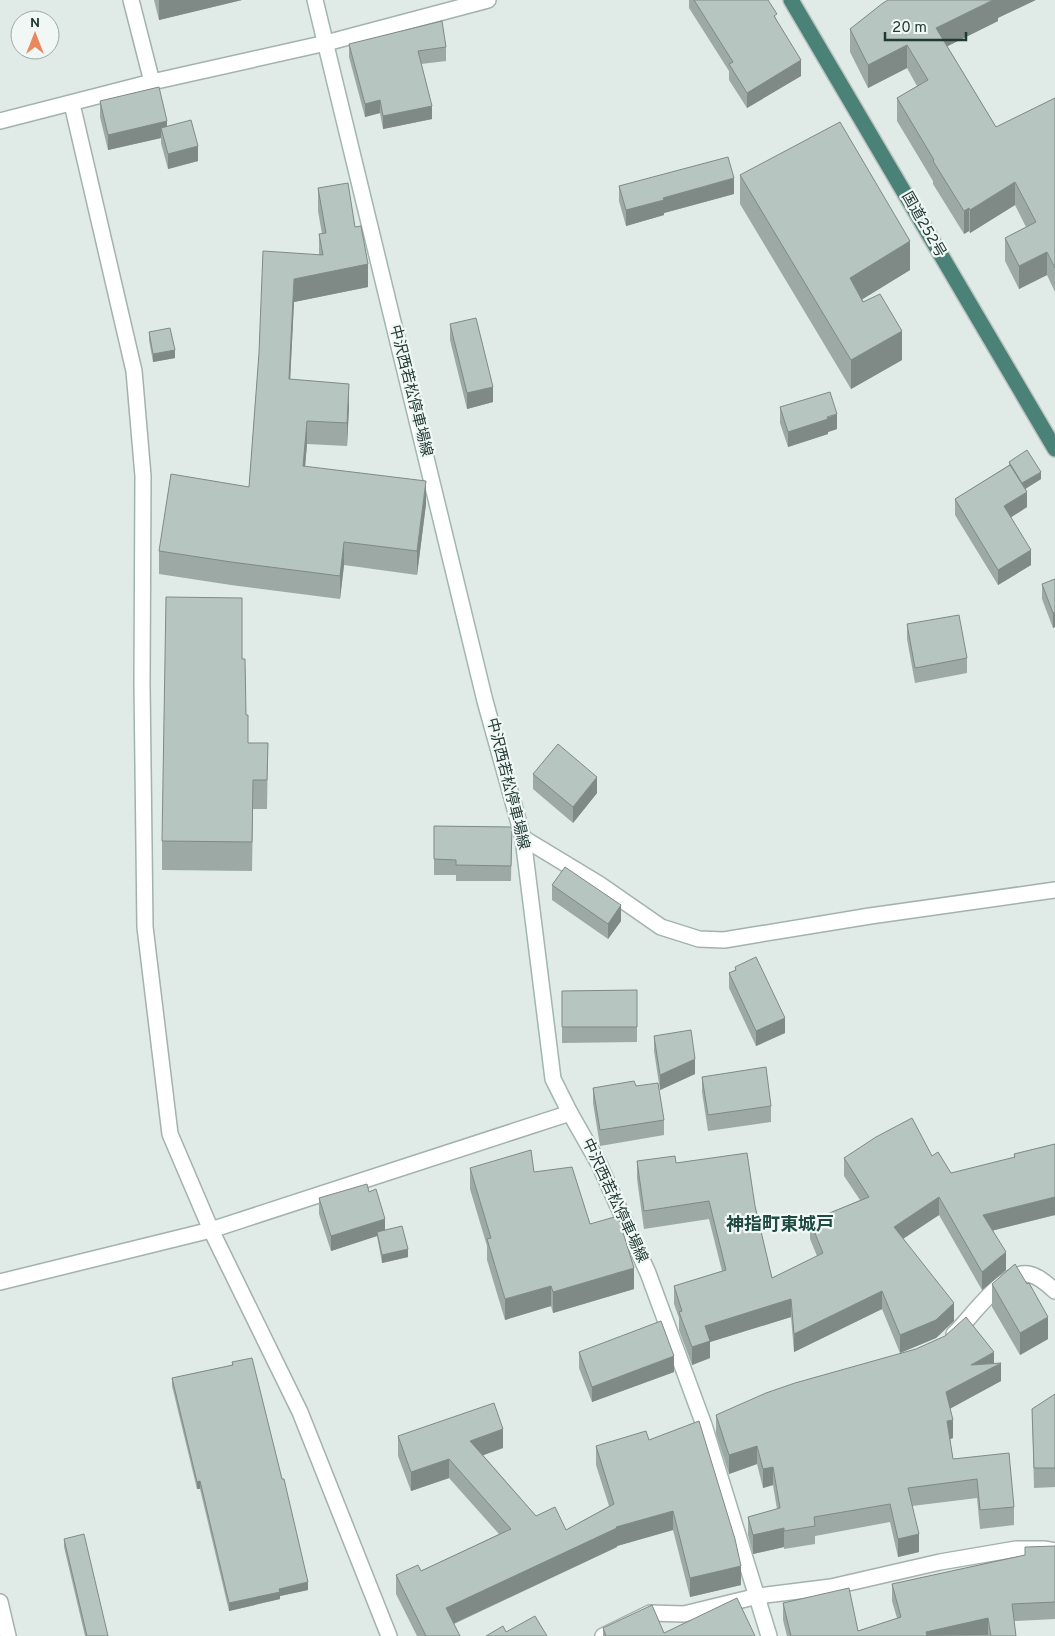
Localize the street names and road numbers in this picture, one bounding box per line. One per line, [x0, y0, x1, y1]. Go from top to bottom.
street label: 国道252号 [897, 189, 949, 261]
street label: 中沢西若松停車場線 [384, 323, 436, 459]
street label: 中沢西若松停車場線 [481, 716, 533, 852]
street label: 中沢西若松停車場線 [577, 1136, 651, 1266]

